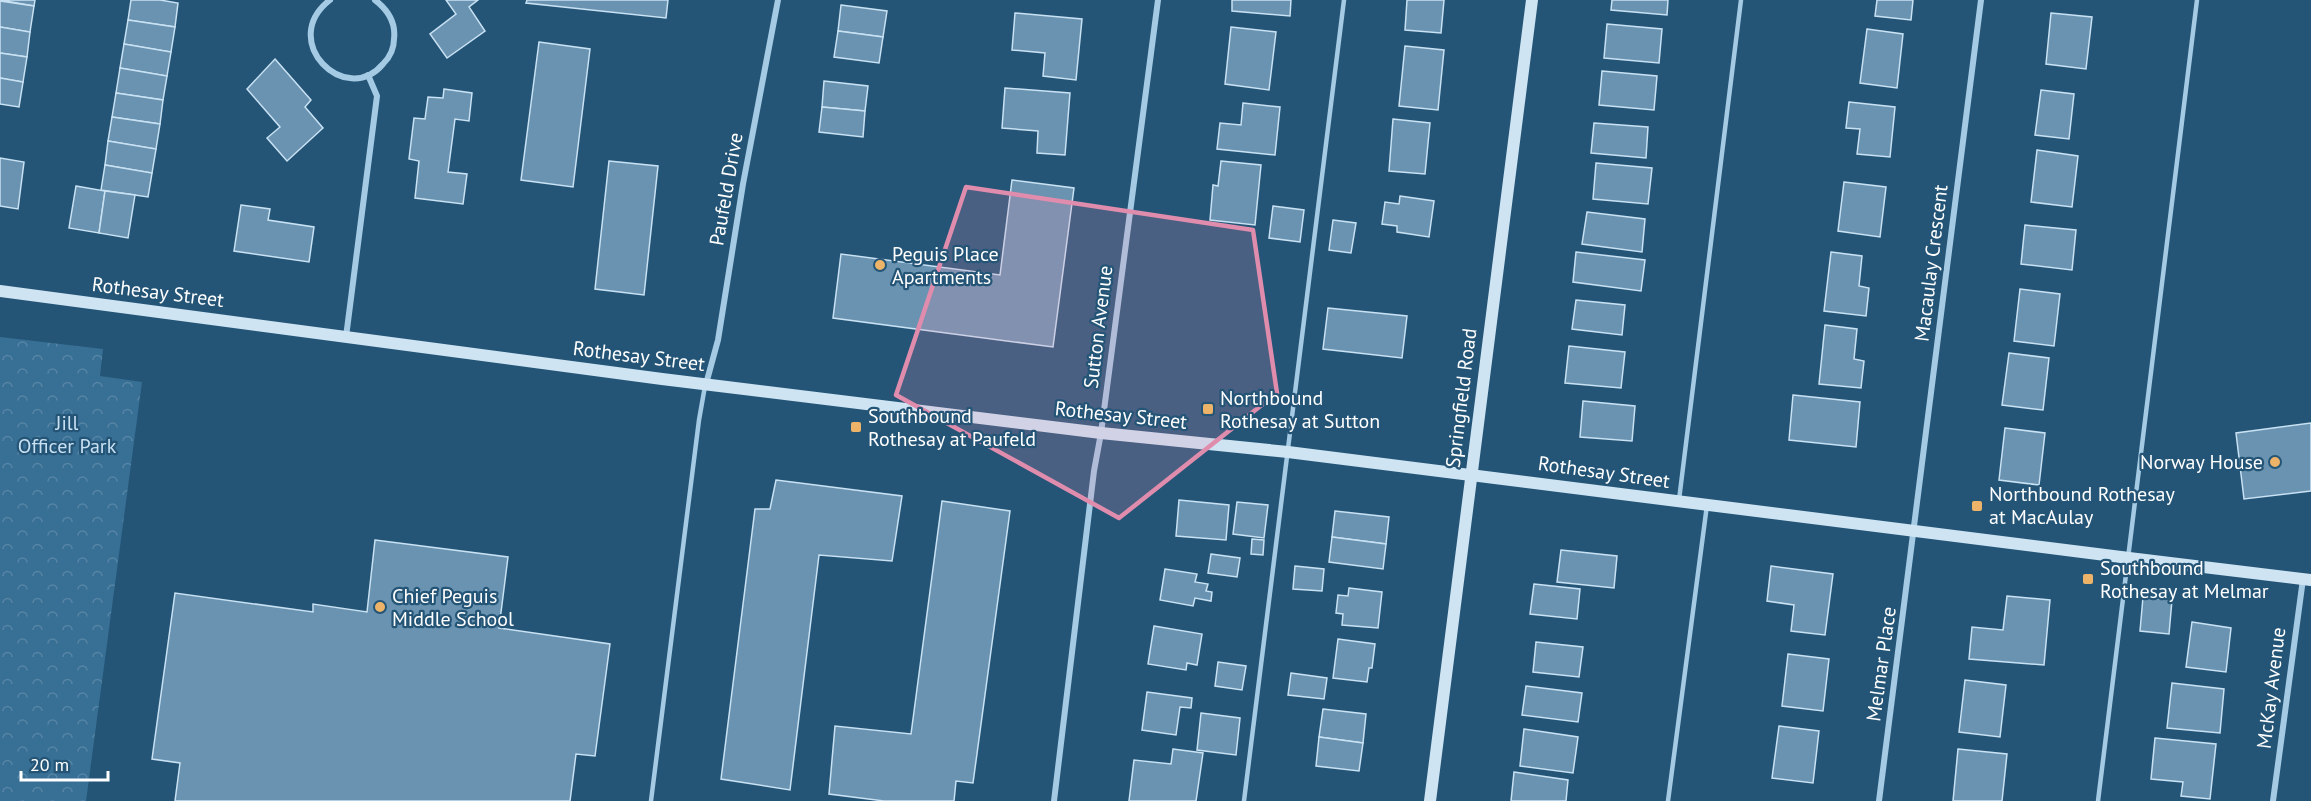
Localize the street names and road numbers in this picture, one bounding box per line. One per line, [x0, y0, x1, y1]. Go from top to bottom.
street label: Paufeld Drive [703, 130, 749, 248]
street label: Macaulay Crescent [1908, 183, 1954, 343]
street label: Sutton Avenue [1078, 264, 1118, 390]
street label: Rothesay Street [90, 271, 226, 313]
street label: Springfield Road [1440, 327, 1482, 469]
street label: Rothesay Street [571, 335, 707, 377]
street label: Rothesay Street [1054, 395, 1189, 435]
street label: Rothesay Street [1536, 450, 1672, 494]
street label: Melmar Place [1860, 605, 1902, 723]
street label: McKay Avenue [2251, 626, 2291, 750]

